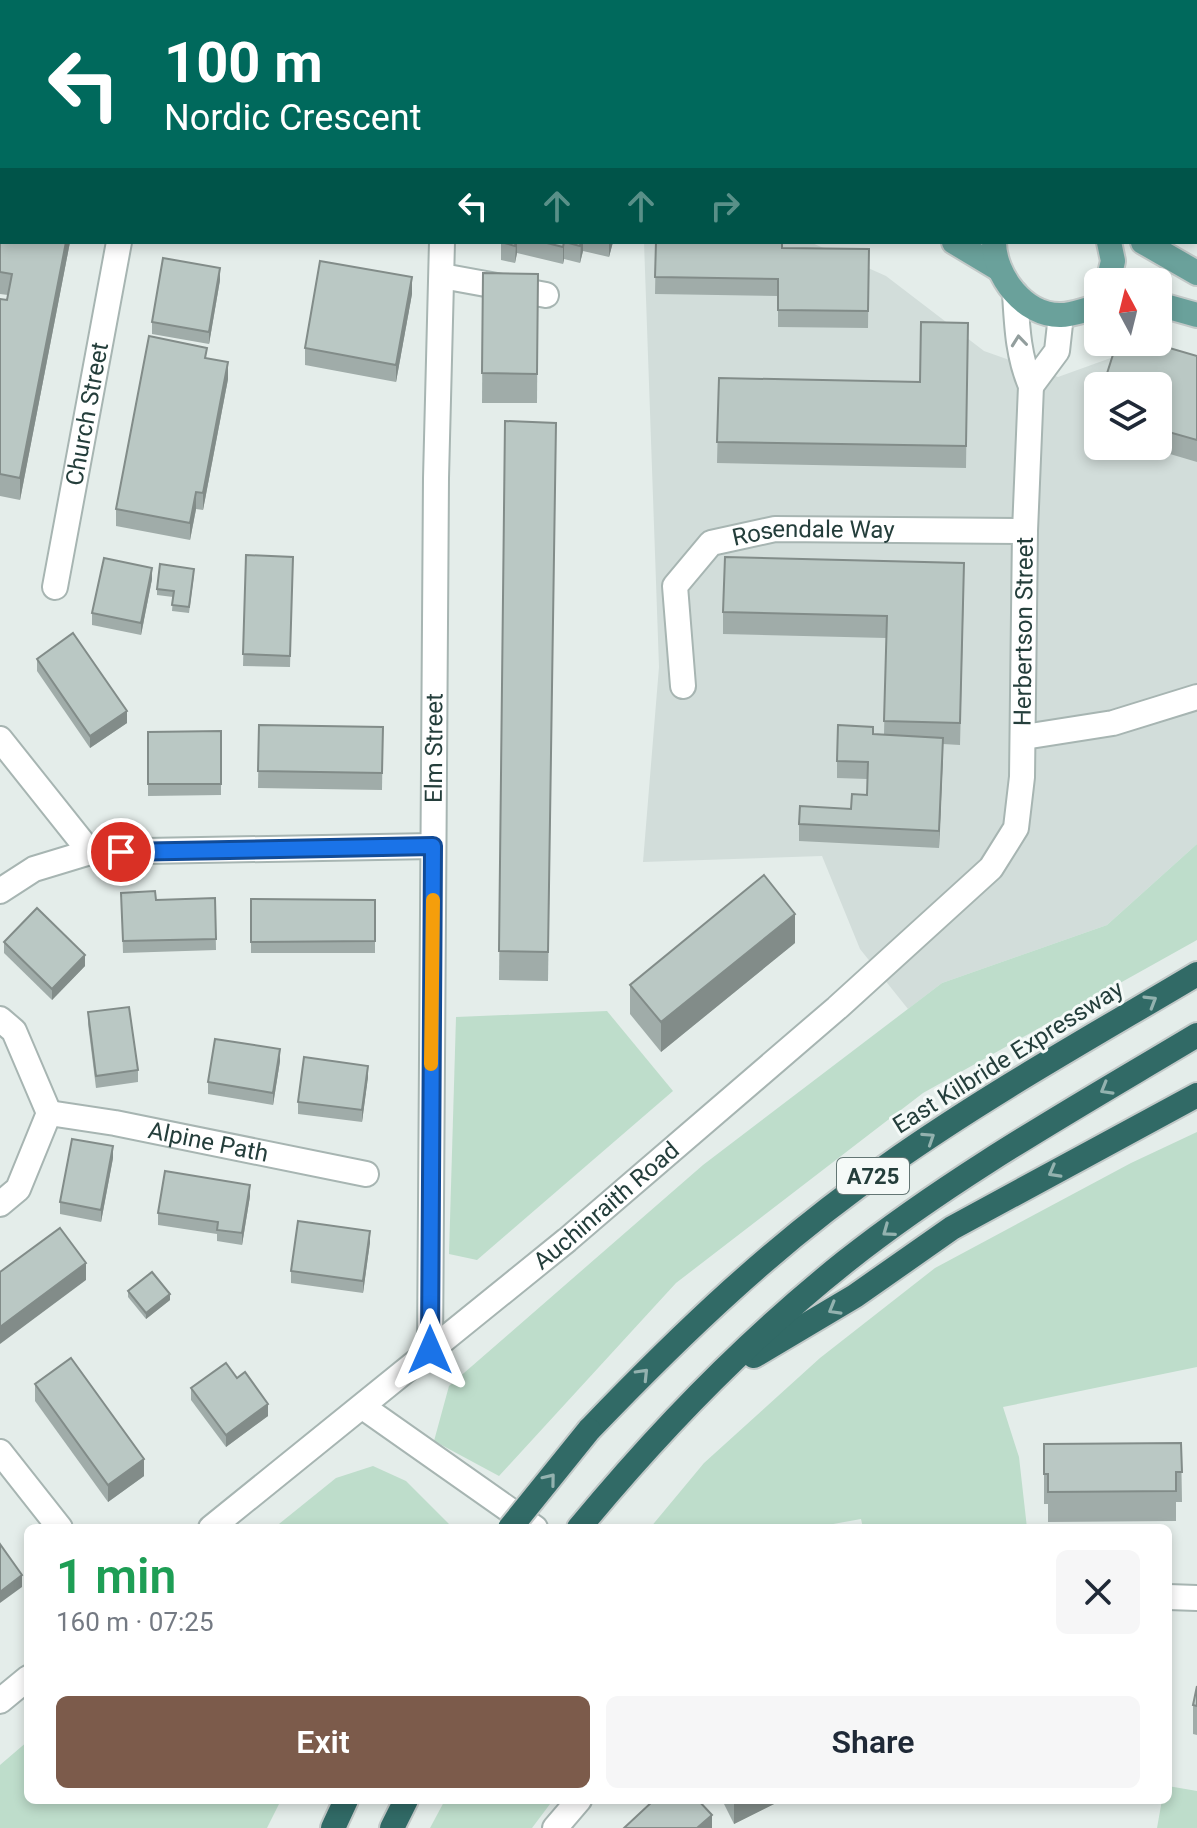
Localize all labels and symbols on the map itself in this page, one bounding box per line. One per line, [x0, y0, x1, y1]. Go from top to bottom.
north arrow [1084, 268, 1172, 356]
one-way arrow [1010, 334, 1027, 347]
street label: Church Street [60, 340, 114, 488]
street label: Rosendale Way [730, 515, 895, 552]
street label: Herbertson Street [1009, 537, 1039, 726]
street label: Elm Street [420, 693, 449, 803]
pin [87, 818, 155, 886]
street label: East Kilbride Expressway [888, 974, 1129, 1139]
one-way arrow [1142, 996, 1157, 1011]
one-way arrow [1100, 1079, 1114, 1094]
street label: Alpine Path [146, 1116, 271, 1168]
one-way arrow [921, 1132, 935, 1147]
street label: Auchinraith Road [528, 1136, 685, 1275]
road number: A725 [837, 1158, 909, 1194]
one-way arrow [1048, 1162, 1063, 1177]
one-way arrow [882, 1221, 897, 1235]
one-way arrow [828, 1299, 843, 1315]
position arrow [388, 1308, 472, 1392]
one-way arrow [634, 1369, 648, 1383]
one-way arrow [540, 1473, 554, 1488]

